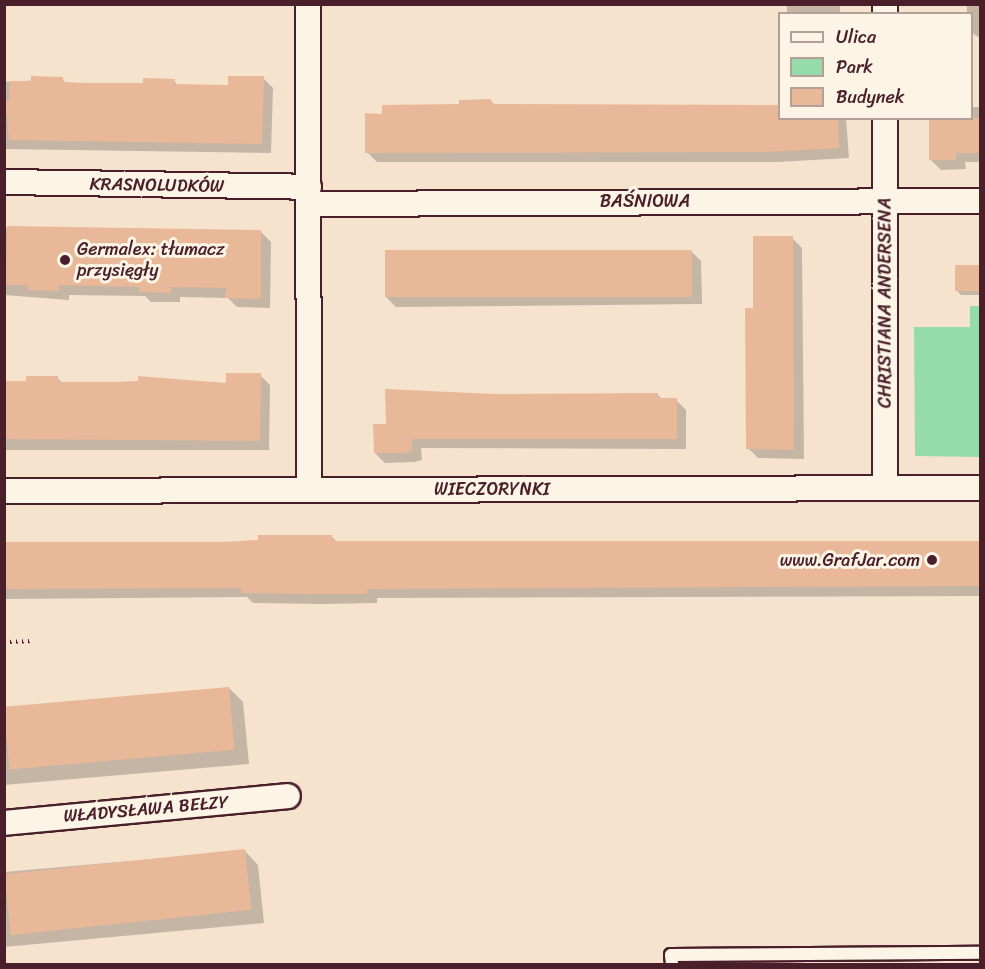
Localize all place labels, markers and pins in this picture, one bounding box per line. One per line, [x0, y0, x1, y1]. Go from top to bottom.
place label: Germalex: tłumacz przysięgły [77, 239, 225, 282]
marker: Germalex: tłumacz przysięgły [58, 253, 72, 267]
place label: www.GrafJar.com [780, 549, 920, 571]
marker: www.GrafJar.com [925, 553, 939, 567]

